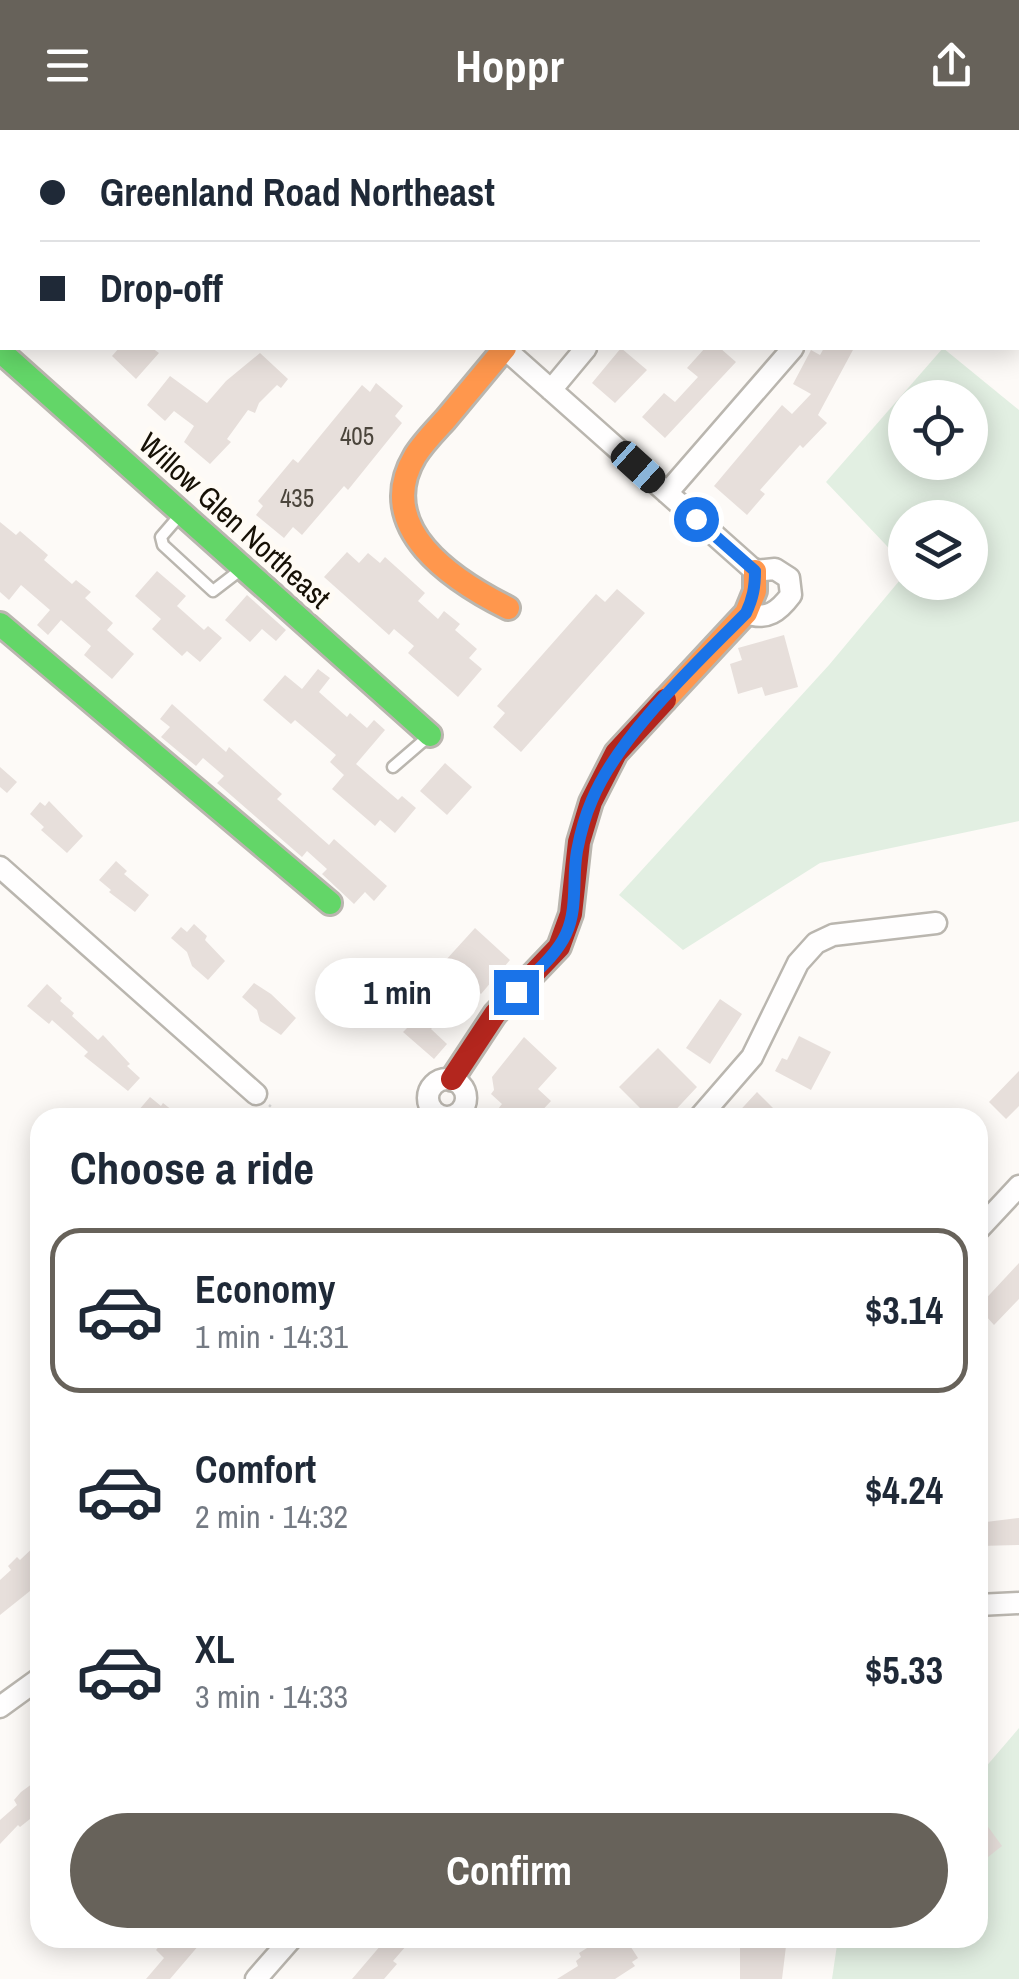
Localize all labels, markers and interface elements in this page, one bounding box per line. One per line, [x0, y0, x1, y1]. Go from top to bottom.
text: Hoppr [455, 35, 564, 96]
icon: menu [40, 38, 95, 93]
icon: share [924, 38, 979, 93]
text: Greenland Road Northeast [100, 167, 495, 218]
text: Drop-off [100, 263, 223, 314]
map controls [888, 380, 988, 600]
button: locate [888, 380, 988, 480]
house number: 405 [340, 419, 374, 453]
street label: Willow Glen Northeast [131, 423, 339, 617]
car [606, 436, 670, 498]
house number: 435 [280, 481, 314, 515]
route start [674, 497, 719, 542]
button: layers [888, 500, 988, 600]
callout: 1 min [316, 957, 481, 1027]
route end [494, 970, 539, 1015]
text: 1 min [363, 971, 432, 1014]
text: Choose a ride [70, 1137, 314, 1198]
text: Economy [195, 1264, 335, 1315]
icon: car [75, 1266, 165, 1356]
text: $3.14 [865, 1285, 943, 1336]
text: 1 min · 14:31 [195, 1315, 348, 1358]
text: Comfort [195, 1444, 316, 1495]
icon: car [75, 1446, 165, 1536]
text: $4.24 [865, 1465, 943, 1516]
text: 2 min · 14:32 [195, 1495, 348, 1538]
text: XL [195, 1624, 235, 1675]
icon: car [75, 1626, 165, 1716]
text: $5.33 [865, 1645, 943, 1696]
text: 3 min · 14:33 [195, 1675, 348, 1718]
button: Confirm [70, 1813, 948, 1928]

